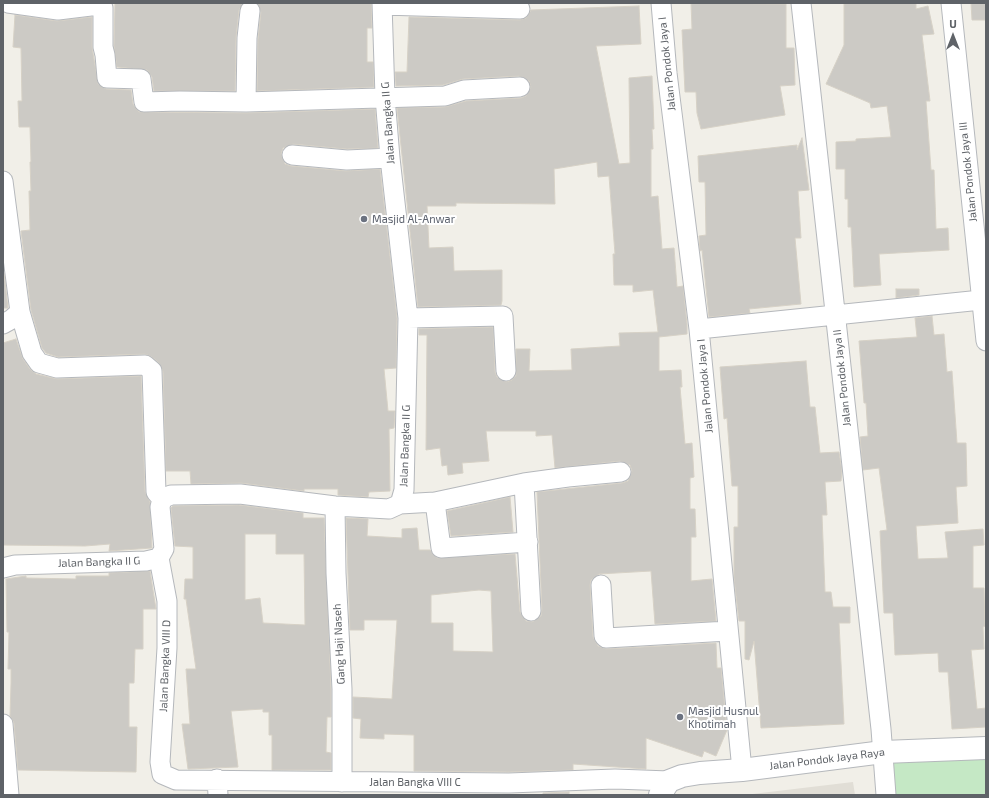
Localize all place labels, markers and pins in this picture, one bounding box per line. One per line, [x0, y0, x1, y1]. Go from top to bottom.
place label: Masjid Al-Anwar [372, 212, 455, 226]
marker: Masjid Al-Anwar [359, 214, 369, 224]
place label: Masjid Husnul Khotimah [688, 704, 759, 730]
marker: Masjid Husnul Khotimah [675, 712, 685, 722]

